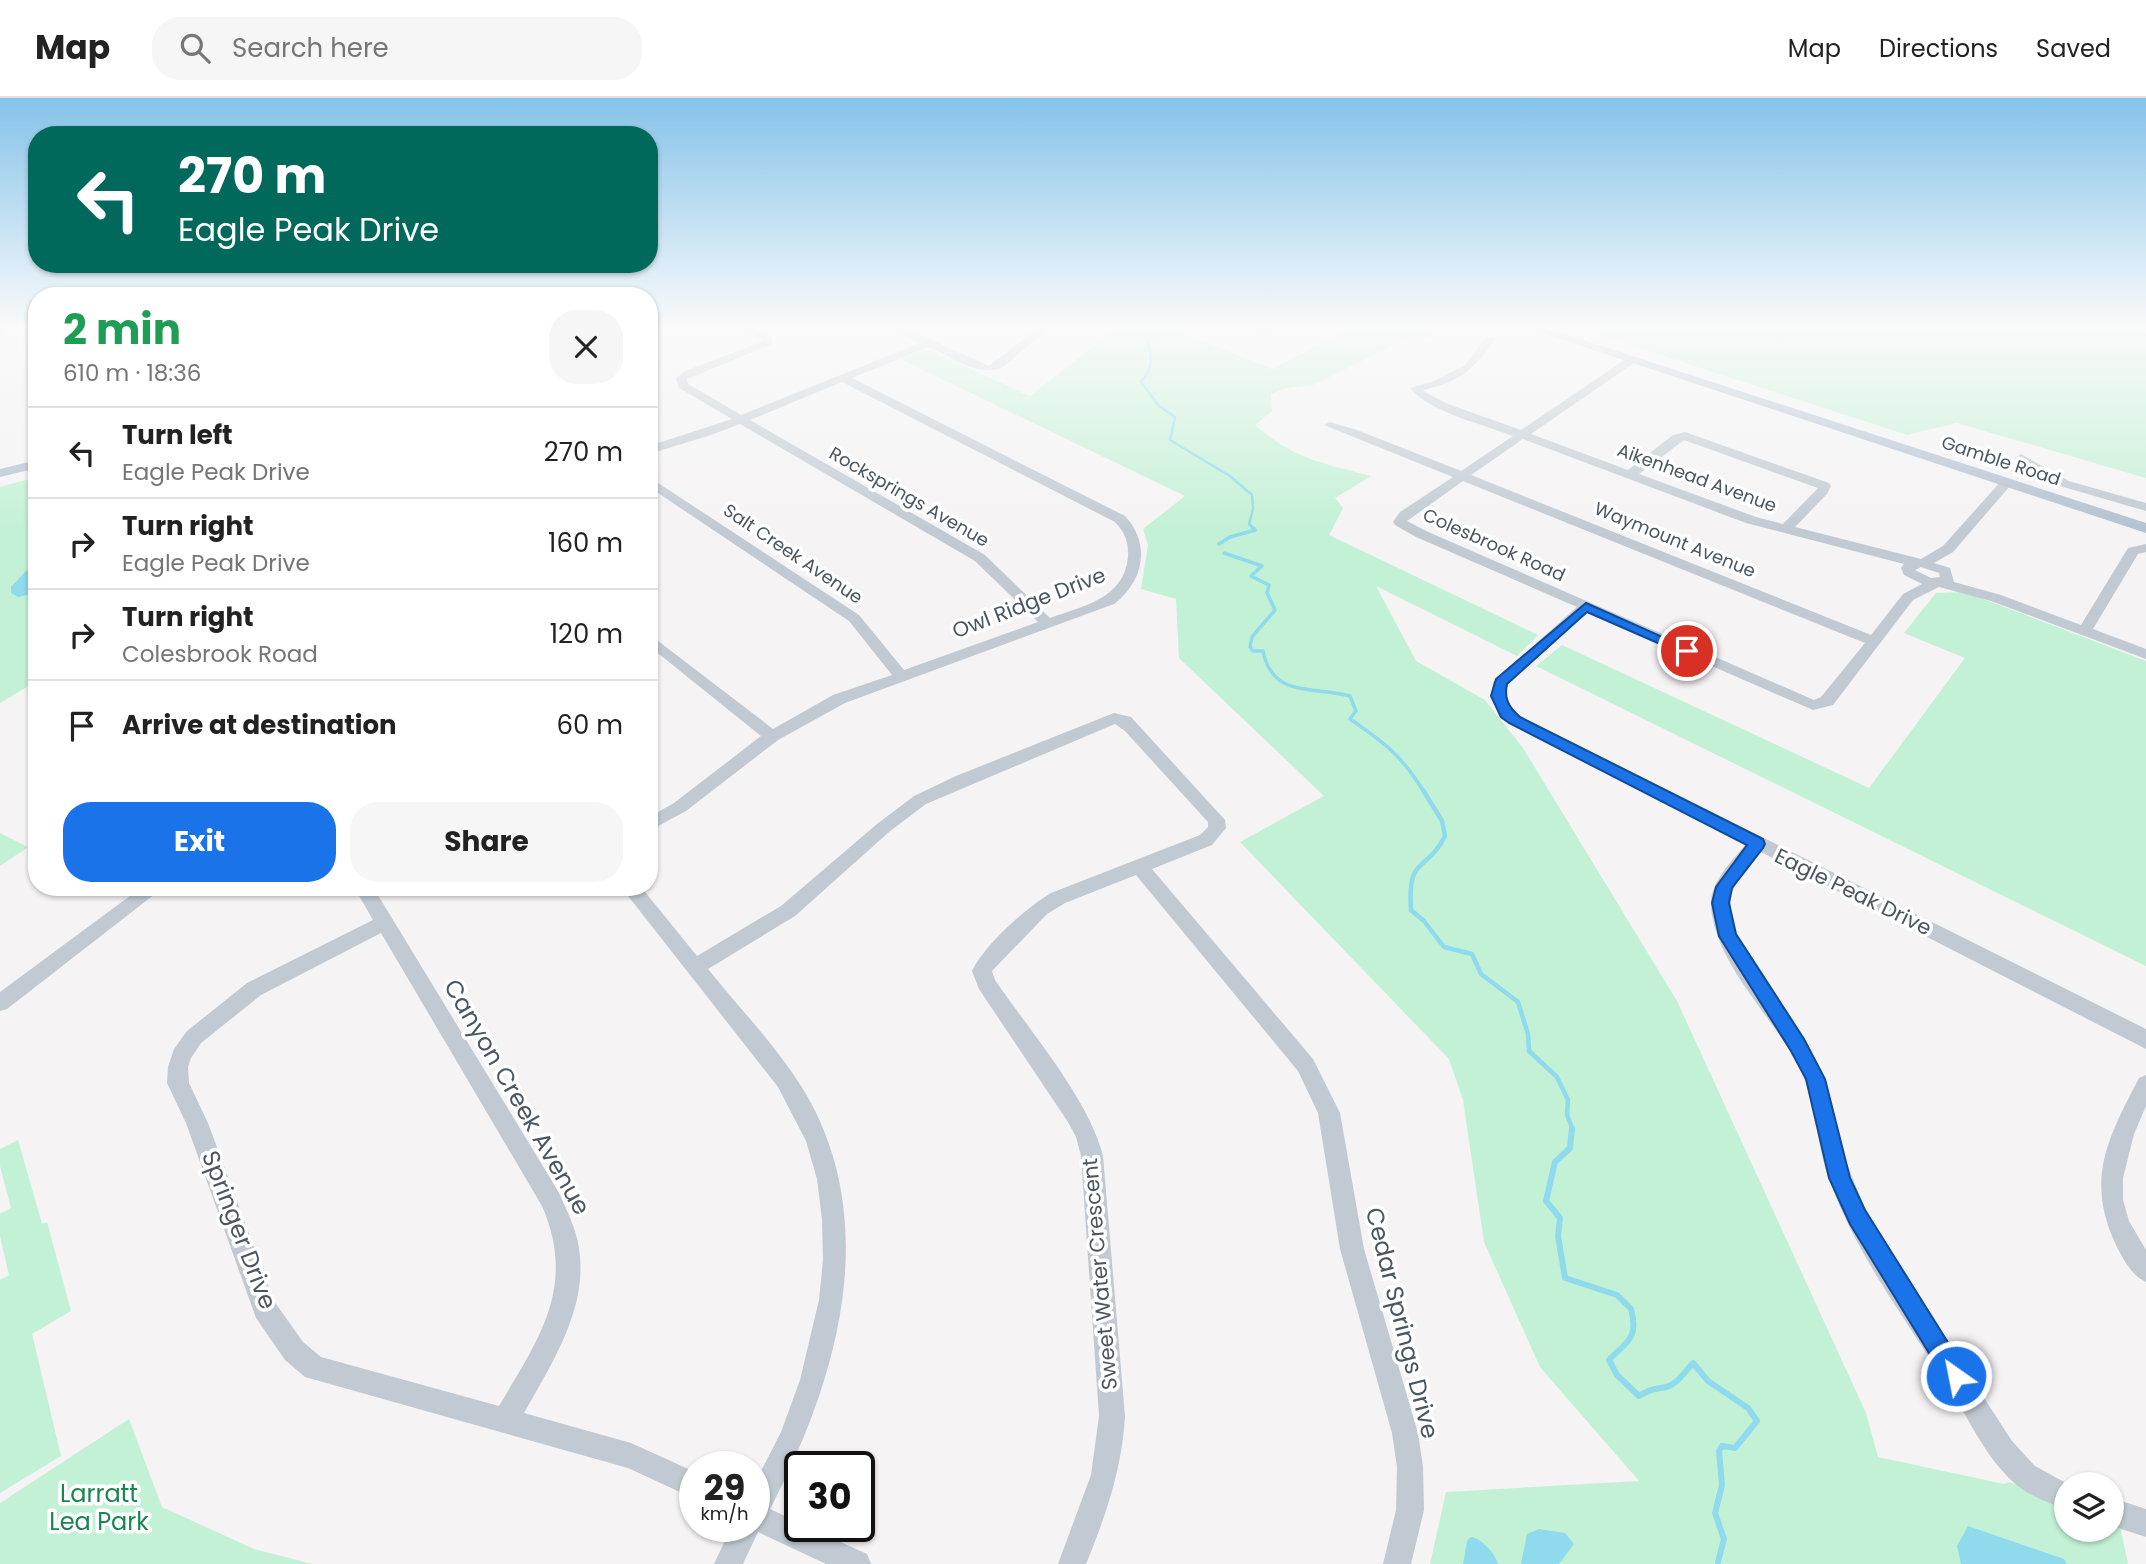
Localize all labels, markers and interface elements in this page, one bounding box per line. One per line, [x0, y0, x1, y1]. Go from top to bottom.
search box [152, 17, 642, 80]
text: Map [35, 24, 110, 71]
icon: search [176, 29, 214, 67]
text: Search here [232, 30, 389, 66]
text: Map [1788, 32, 1841, 65]
text: Directions [1879, 32, 1998, 65]
text: Saved [2036, 32, 2111, 65]
text: 270 m [178, 142, 326, 210]
icon: left [63, 154, 154, 245]
text: Eagle Peak Drive [178, 207, 439, 252]
text: 2 min [63, 300, 181, 359]
button: close [549, 310, 623, 384]
text: 610 m · 18:36 [63, 357, 201, 389]
text: Turn left [122, 417, 233, 453]
street label: Gamble Road [1938, 429, 2064, 492]
icon: left [63, 434, 101, 472]
text: 270 m [544, 434, 623, 470]
street label: Aikenhead Avenue [1614, 437, 1780, 518]
street label: Rocksprings Avenue [825, 441, 994, 553]
text: Eagle Peak Drive [122, 456, 310, 488]
street label: Waymount Avenue [1591, 496, 1760, 583]
street label: Salt Creek Avenue [719, 498, 868, 610]
street label: Colesbrook Road [1419, 502, 1569, 587]
text: Turn right [122, 508, 254, 544]
icon: right [63, 525, 101, 563]
text: 160 m [548, 525, 623, 561]
text: Eagle Peak Drive [122, 547, 310, 579]
street label: Owl Ridge Drive [948, 560, 1110, 645]
text: Turn right [122, 599, 254, 635]
icon: right [63, 616, 101, 654]
text: 120 m [550, 616, 623, 652]
pin [1657, 621, 1717, 681]
icon: arrive [1668, 632, 1706, 670]
text: Colesbrook Road [122, 638, 318, 670]
icon: arrive [63, 707, 101, 745]
text: Arrive at destination [122, 707, 397, 743]
text: 60 m [556, 707, 623, 743]
button: Exit [63, 802, 336, 882]
button: Share [350, 802, 623, 882]
street label: Eagle Peak Drive [1770, 841, 1937, 942]
street label: Canyon Creek Avenue [436, 973, 598, 1221]
street label: Springer Drive [194, 1146, 285, 1314]
street label: Sweet Water Crescent [1075, 1157, 1124, 1391]
street label: Cedar Springs Drive [1358, 1204, 1447, 1442]
position arrow [1919, 1339, 1993, 1413]
speed limit sign: 30 [784, 1451, 875, 1542]
text: 29 [704, 1463, 745, 1512]
map controls [2054, 1472, 2124, 1542]
button: layers [2054, 1472, 2124, 1542]
park label: Larratt Lea Park [49, 1477, 149, 1538]
text: km/h [701, 1501, 748, 1526]

